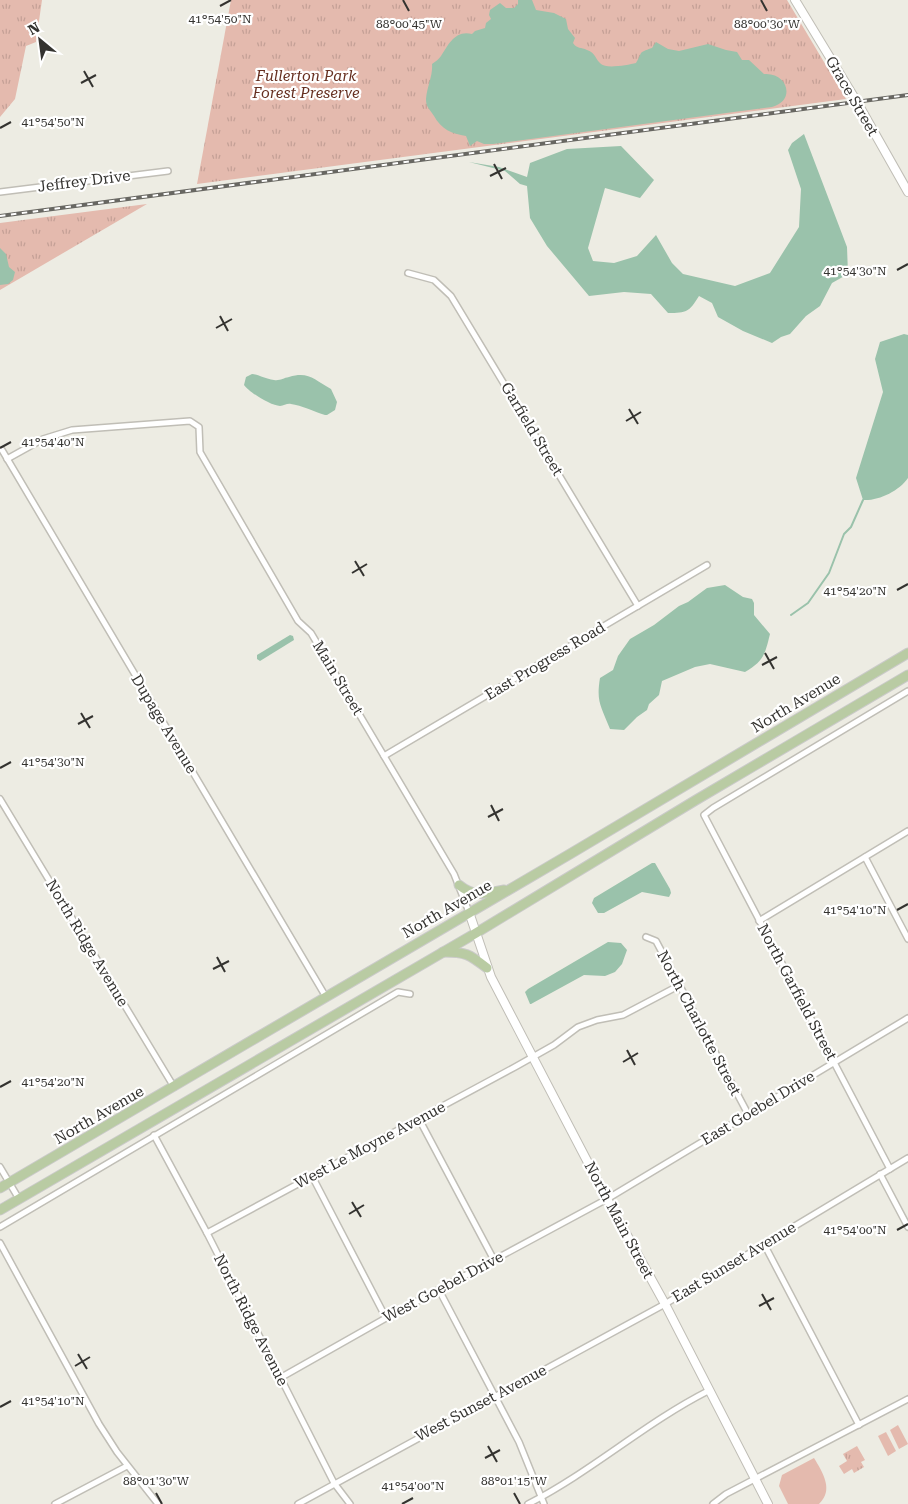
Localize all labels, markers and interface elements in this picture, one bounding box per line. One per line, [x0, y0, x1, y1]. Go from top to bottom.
text: 41°54'50"N [188, 12, 252, 26]
north arrow [15, 15, 65, 65]
text: 88°00'45"W [376, 17, 443, 31]
text: 88°00'30"W [734, 17, 801, 31]
text: N [25, 19, 42, 38]
street label: Grace Street [822, 53, 882, 139]
park label: Fullerton Park Forest Preserve [251, 67, 360, 102]
text: 41°54'50"N [21, 115, 85, 129]
street label: Jeffrey Drive [37, 166, 131, 196]
text: 41°54'30"N [823, 264, 887, 278]
street label: Garfield Street [497, 379, 567, 479]
text: 41°54'40"N [21, 435, 85, 449]
text: 41°54'20"N [823, 584, 887, 598]
street label: East Progress Road [482, 618, 609, 704]
street label: Main Street [309, 638, 367, 719]
street label: North Avenue [748, 669, 844, 737]
street label: Dupage Avenue [127, 671, 201, 777]
text: 41°54'30"N [21, 755, 85, 769]
street label: North Ridge Avenue [42, 876, 132, 1010]
street label: North Avenue [399, 876, 495, 942]
text: 41°54'10"N [823, 903, 887, 917]
street label: North Garfield Street [753, 921, 841, 1064]
street label: North Charlotte Street [653, 948, 745, 1099]
street label: East Goebel Drive [698, 1067, 818, 1149]
text: 41°54'20"N [21, 1075, 85, 1089]
street label: North Avenue [51, 1082, 147, 1148]
street label: West Le Moyne Avenue [292, 1098, 448, 1192]
street label: North Main Street [581, 1158, 658, 1282]
street label: East Sunset Avenue [669, 1218, 799, 1306]
text: 41°54'00"N [823, 1223, 887, 1237]
street label: West Goebel Drive [380, 1248, 506, 1326]
street label: North Ridge Avenue [210, 1251, 292, 1389]
street label: West Sunset Avenue [412, 1361, 550, 1445]
text: 41°54'10"N [21, 1394, 85, 1408]
text: 88°01'30"W [123, 1474, 190, 1488]
text: 88°01'15"W [481, 1474, 548, 1488]
text: 41°54'00"N [381, 1479, 445, 1493]

